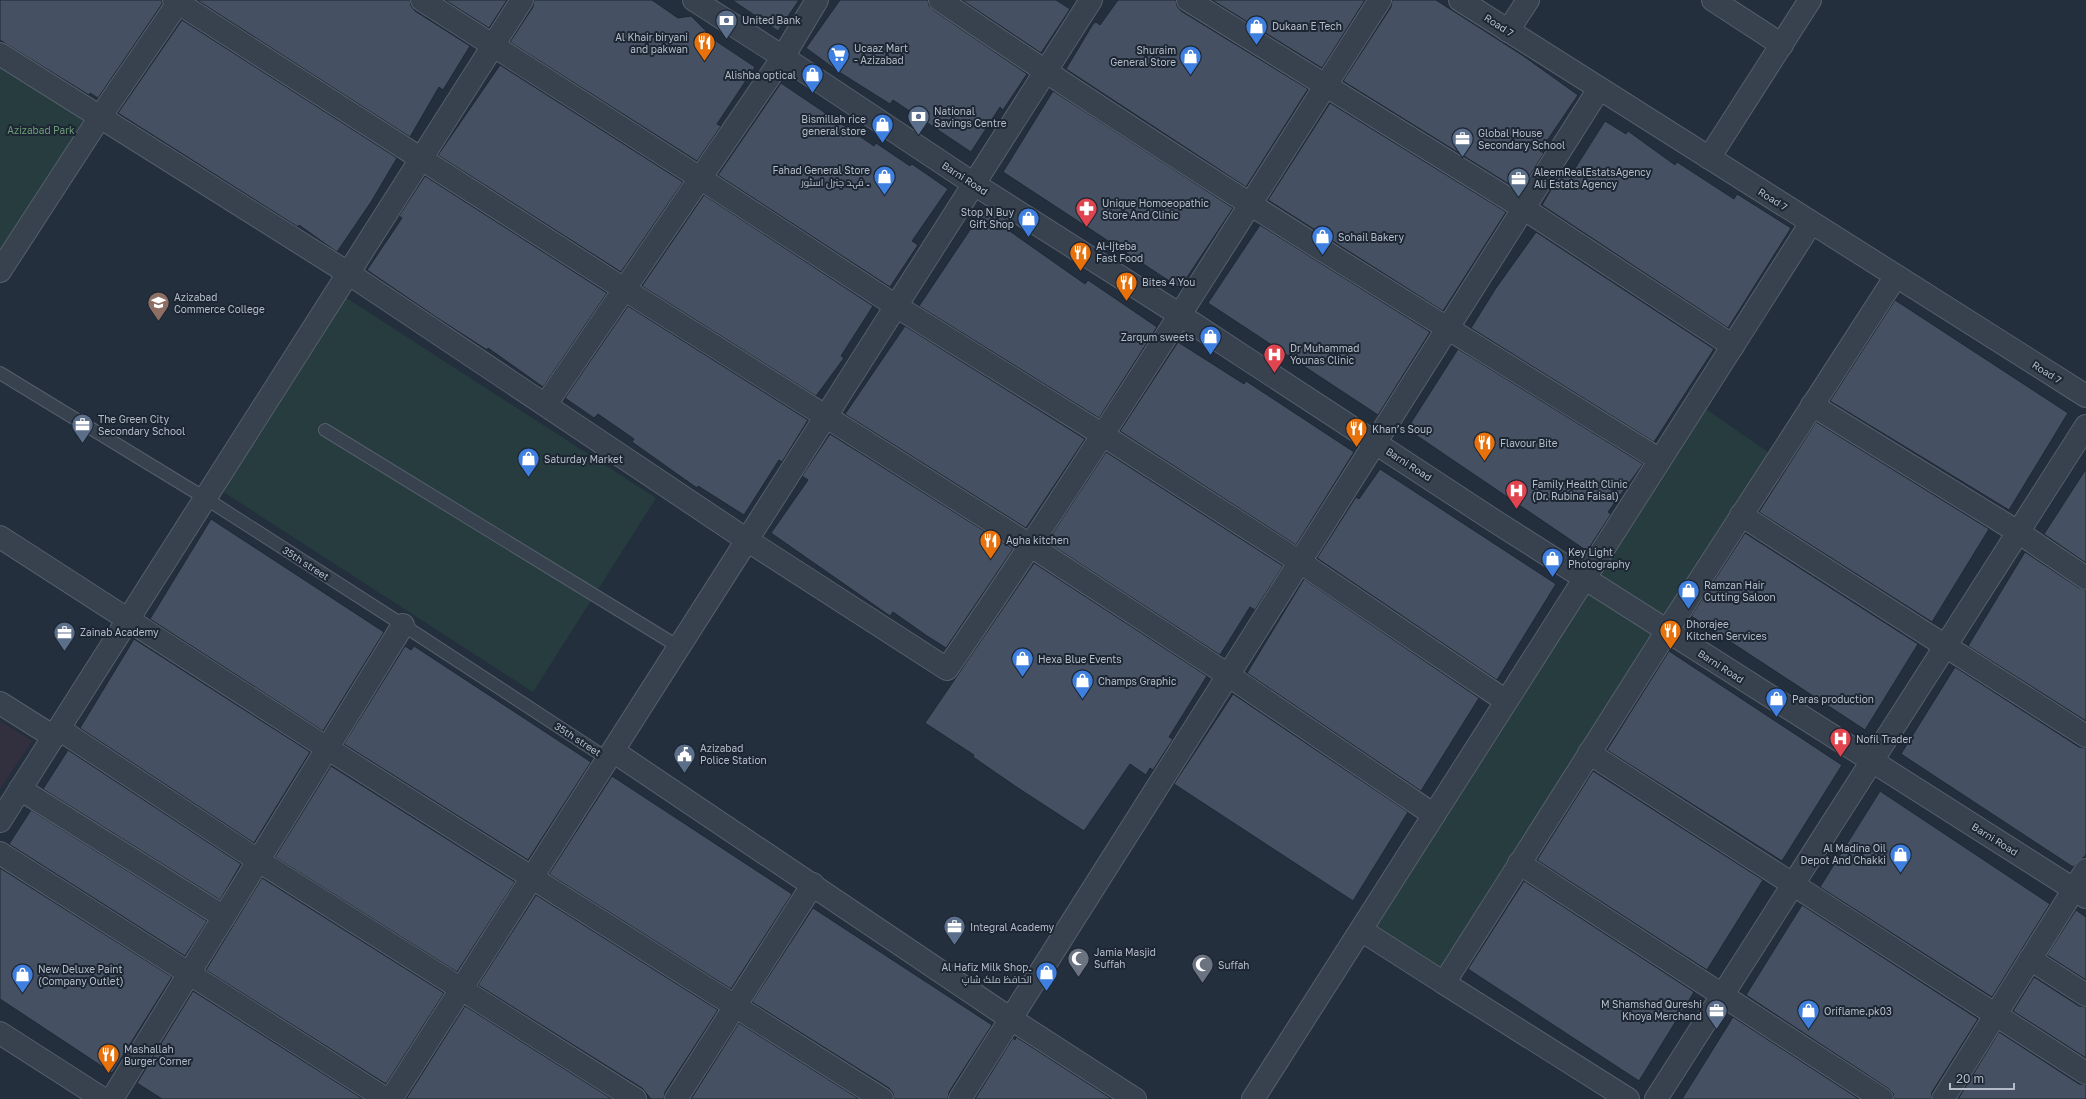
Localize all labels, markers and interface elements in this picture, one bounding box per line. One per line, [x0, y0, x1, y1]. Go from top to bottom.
bank icon: United Bank [713, 7, 739, 40]
street label: Road 7 [1482, 11, 1516, 39]
shop icon: Dukaan E Tech [1243, 13, 1269, 46]
place label: United Bank [742, 14, 801, 26]
place label: Dukaan E Tech [1272, 20, 1342, 32]
restaurant icon: Al Khair biryani and pakwan [691, 30, 717, 63]
place label: Al Khair biryani and pakwan [615, 31, 688, 55]
supermarket icon: Ucaaz Mart - Azizabad [826, 41, 852, 74]
place label: Ucaaz Mart - Azizabad [854, 42, 908, 66]
shop icon: Shuraim General Store [1178, 43, 1204, 76]
place label: Shuraim General Store [1110, 44, 1176, 68]
shop icon: Alishba optical [799, 62, 825, 95]
place label: Alishba optical [725, 69, 796, 81]
bank icon: National Savings Centre [906, 104, 932, 137]
place label: National Savings Centre [934, 105, 1007, 129]
shop icon: Bismillah rice general store [869, 112, 895, 145]
place label: Bismillah rice general store [801, 113, 866, 137]
park label: Azizabad Park [7, 124, 75, 136]
office icon: Global House Secondary School [1450, 126, 1476, 159]
place label: Global House Secondary School [1478, 127, 1565, 151]
street label: Barni Road [940, 159, 990, 197]
shop icon: Fahad General Store ۔ فہد جنرل اسٹور [872, 163, 898, 196]
place label: Fahad General Store ۔ فہد جنرل اسٹور [772, 164, 870, 189]
office icon: AleemRealEstatsAgency Ali Estats Agency [1505, 165, 1531, 198]
place label: AleemRealEstatsAgency Ali Estats Agency [1534, 166, 1652, 190]
street label: Road 7 [1756, 185, 1790, 213]
pharmacy icon: Unique Homoeopathic Store And Clinic [1074, 196, 1100, 229]
place label: Unique Homoeopathic Store And Clinic [1102, 197, 1209, 221]
shop icon: Stop N Buy Gift Shop [1016, 205, 1042, 238]
place label: Stop N Buy Gift Shop [961, 206, 1014, 230]
shop icon: Sohail Bakery [1309, 224, 1335, 257]
place label: Sohail Bakery [1338, 231, 1404, 243]
restaurant icon: Al-Ijteba Fast Food [1068, 239, 1094, 272]
place label: Al-Ijteba Fast Food [1096, 240, 1143, 264]
restaurant icon: Bites 4 You [1114, 269, 1140, 302]
place label: Bites 4 You [1142, 276, 1195, 288]
school or university icon: Azizabad Commerce College [145, 290, 171, 323]
place label: Azizabad Commerce College [174, 291, 265, 315]
shop icon: Zarqum sweets [1197, 324, 1223, 357]
place label: Zarqum sweets [1121, 331, 1194, 343]
hospital icon: Dr Muhammad Younas Clinic [1261, 341, 1287, 374]
place label: Dr Muhammad Younas Clinic [1290, 342, 1359, 366]
street label: Road 7 [2030, 358, 2064, 386]
office icon: The Green City Secondary School [69, 412, 95, 445]
place label: The Green City Secondary School [98, 413, 185, 437]
restaurant icon: Khan’s Soup [1343, 416, 1369, 449]
place label: Khan’s Soup [1372, 423, 1432, 435]
restaurant icon: Flavour Bite [1471, 430, 1497, 463]
place label: Flavour Bite [1500, 437, 1558, 449]
street label: Barni Road [1384, 445, 1434, 483]
shop icon: Saturday Market [516, 446, 542, 479]
place label: Saturday Market [544, 453, 623, 465]
hospital icon: Family Health Clinic (Dr. Rubina Faisal) [1504, 477, 1530, 510]
place label: Family Health Clinic (Dr. Rubina Faisal) [1532, 478, 1628, 502]
restaurant icon: Agha kitchen [977, 527, 1003, 560]
place label: Agha kitchen [1006, 534, 1069, 546]
street label: 35th street [281, 544, 331, 582]
shop icon: Key Light Photography [1540, 545, 1566, 578]
place label: Key Light Photography [1568, 546, 1630, 570]
shop icon: Ramzan Hair Cutting Saloon [1675, 578, 1701, 611]
place label: Ramzan Hair Cutting Saloon [1704, 579, 1776, 603]
restaurant icon: Dhorajee Kitchen Services [1658, 617, 1684, 650]
place label: Dhorajee Kitchen Services [1686, 618, 1767, 642]
office icon: Zainab Academy [52, 619, 78, 652]
place label: Zainab Academy [80, 626, 159, 638]
shop icon: Hexa Blue Events [1010, 646, 1036, 679]
street label: Barni Road [1696, 647, 1746, 685]
place label: Hexa Blue Events [1038, 653, 1122, 665]
shop icon: Champs Graphic [1069, 668, 1095, 701]
place label: Champs Graphic [1098, 675, 1177, 687]
shop icon: Paras production [1764, 686, 1790, 719]
place label: Paras production [1792, 693, 1874, 705]
street label: 35th street [553, 720, 603, 758]
hospital icon: Nofil Trader [1828, 726, 1854, 759]
place label: Nofil Trader [1856, 733, 1912, 745]
public building icon: Azizabad Police Station [672, 741, 698, 774]
place label: Azizabad Police Station [700, 742, 767, 766]
street label: Barni Road [1970, 820, 2020, 858]
shop icon: Al Madina Oil Depot And Chakki [1888, 841, 1914, 874]
place label: Al Madina Oil Depot And Chakki [1800, 842, 1886, 866]
office icon: Integral Academy [942, 914, 968, 947]
place label: Integral Academy [970, 921, 1055, 933]
mosque icon: Jamia Masjid Suffah [1065, 945, 1091, 978]
place label: Jamia Masjid Suffah [1094, 946, 1156, 970]
mosque icon: Suffah [1189, 952, 1215, 985]
place label: Suffah [1218, 959, 1249, 971]
shop icon: Al Hafiz Milk Shop۔ الحافظ ملک شاپ [1034, 960, 1060, 993]
place label: Al Hafiz Milk Shop۔ الحافظ ملک شاپ [942, 961, 1032, 986]
shop icon: New Deluxe Paint (Company Outlet) [9, 962, 35, 995]
place label: New Deluxe Paint (Company Outlet) [38, 963, 123, 987]
office icon: M Shamshad Qureshi Khoya Merchand [1704, 997, 1730, 1030]
place label: M Shamshad Qureshi Khoya Merchand [1601, 998, 1702, 1022]
shop icon: Oriflame.pk03 [1795, 998, 1821, 1031]
place label: Oriflame.pk03 [1824, 1005, 1892, 1017]
restaurant icon: Mashallah Burger Corner [95, 1042, 121, 1075]
place label: Mashallah Burger Corner [124, 1043, 192, 1067]
scale bar [1950, 1065, 2014, 1091]
text: 20 m [1956, 1071, 1984, 1086]

